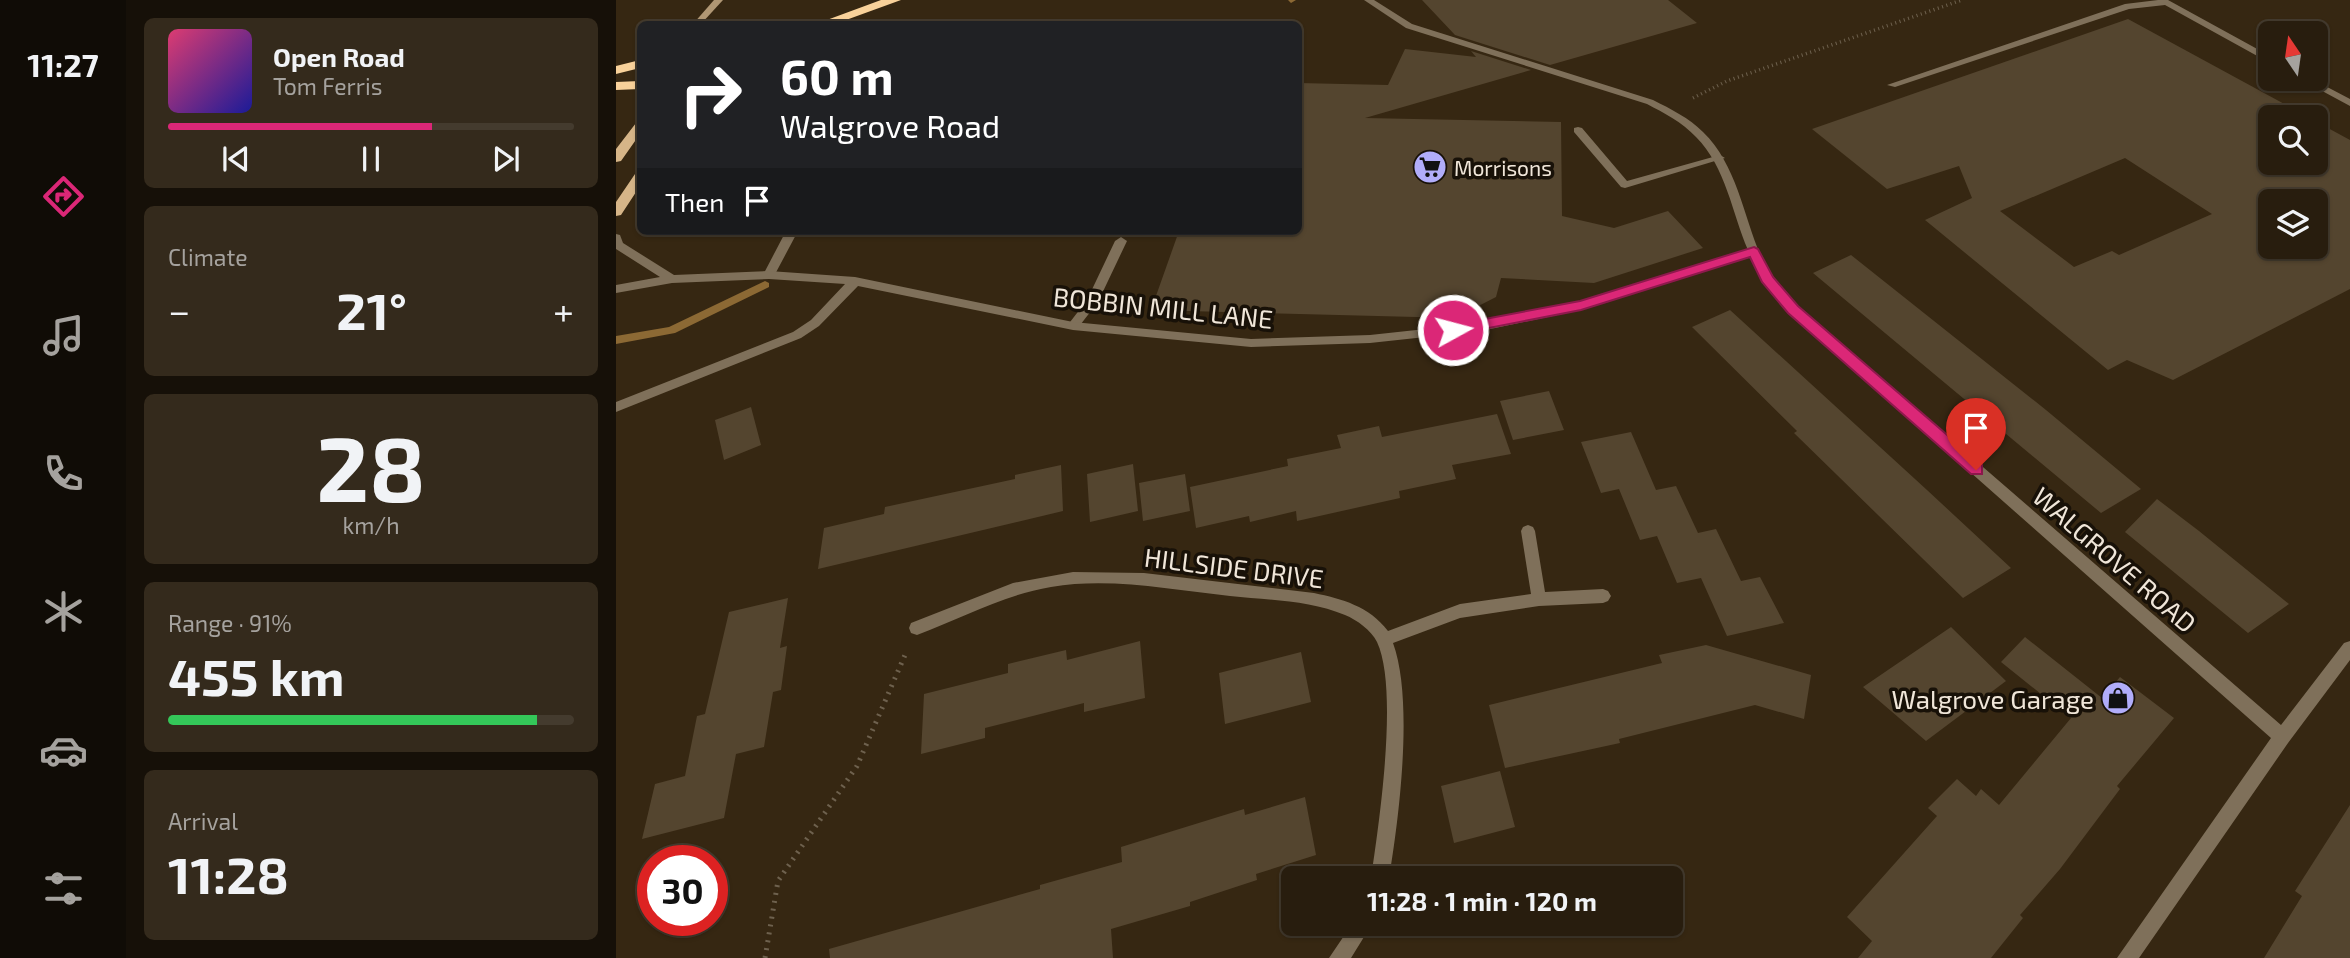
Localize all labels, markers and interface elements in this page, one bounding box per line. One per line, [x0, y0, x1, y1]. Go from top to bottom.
north arrow [2258, 21, 2328, 91]
map controls [2258, 21, 2328, 259]
text: Open Road [273, 41, 405, 72]
text: 11:27 [27, 45, 99, 83]
text: 60 m [780, 46, 894, 105]
icon: right [665, 49, 756, 140]
text: Tom Ferris [273, 72, 382, 100]
button: search [2258, 105, 2328, 175]
text: Walgrove Road [780, 106, 1000, 144]
icon: previous [217, 140, 255, 178]
icon: pause [352, 140, 390, 178]
icon: next [487, 140, 525, 178]
supermarket icon: Morrisons [1411, 148, 1449, 186]
place label: Morrisons [1454, 155, 1552, 180]
icon: directions [39, 172, 88, 221]
icon: arrive [738, 182, 776, 220]
text: Then [665, 186, 724, 217]
button: layers [2258, 189, 2328, 259]
text: Climate [168, 243, 248, 271]
text: 21° [336, 278, 407, 340]
street label: BOBBIN MILL LANE [1052, 280, 1274, 334]
text: − [168, 287, 190, 333]
text: + [553, 287, 574, 333]
position arrow [1416, 293, 1490, 367]
icon: music [39, 311, 88, 360]
pin [1946, 398, 2006, 470]
icon: arrive [1957, 409, 1995, 447]
text: 28 [316, 411, 426, 520]
icon: phone [39, 449, 88, 498]
street label: WALGROVE ROAD [2027, 480, 2203, 638]
text: km/h [342, 511, 400, 539]
street label: HILLSIDE DRIVE [1143, 541, 1325, 593]
icon: climate [39, 587, 88, 636]
text: Range · 91% [168, 609, 292, 637]
text: 455 km [168, 644, 345, 706]
shop icon: Walgrove Garage [2099, 679, 2137, 717]
place label: Walgrove Garage [1891, 683, 2094, 714]
icon: car [39, 726, 88, 775]
text: Arrival [168, 807, 238, 835]
text: 11:28 [168, 842, 289, 904]
speed limit sign: 30 [637, 845, 728, 936]
icon: filters [39, 864, 88, 913]
text: 11:28 · 1 min · 120 m [1367, 885, 1597, 916]

